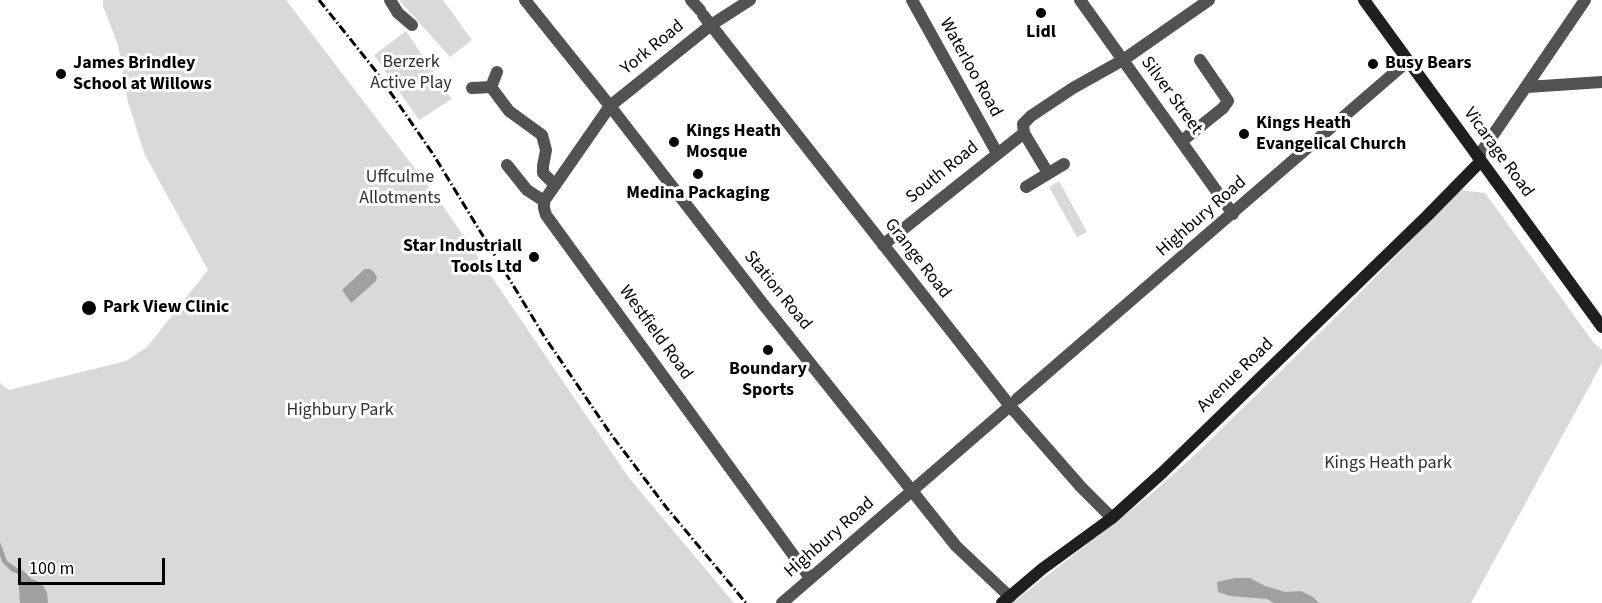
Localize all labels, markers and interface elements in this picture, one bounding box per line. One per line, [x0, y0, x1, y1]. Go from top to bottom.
marker: Lidl [1034, 6, 1048, 20]
street label: Waterloo Road [934, 15, 1006, 121]
street label: York Road [617, 16, 689, 80]
place label: Lidl [1026, 22, 1056, 44]
park label: Berzerk Active Play [370, 52, 452, 94]
place label: James Brindley School at Willows [73, 53, 212, 96]
street label: Silver Street [1136, 53, 1206, 139]
place label: Busy Bears [1385, 53, 1472, 75]
marker: Busy Bears [1366, 57, 1380, 71]
marker: James Brindley School at Willows [54, 67, 68, 81]
street label: Vicarage Road [1458, 104, 1538, 202]
place label: Kings Heath Evangelical Church [1256, 113, 1406, 156]
place label: Kings Heath Mosque [686, 121, 781, 164]
marker: Kings Heath Evangelical Church [1237, 127, 1251, 141]
marker: Kings Heath Mosque [667, 135, 681, 149]
street label: South Road [902, 137, 984, 209]
park label: Uffculme Allotments [359, 167, 441, 210]
marker: Medina Packaging [691, 167, 705, 181]
street label: Highbury Road [1153, 172, 1251, 262]
place label: Medina Packaging [626, 183, 770, 205]
street label: Grange Road [879, 215, 955, 303]
place label: Star Industriall Tools Ltd [403, 236, 522, 278]
street label: Station Road [738, 247, 816, 335]
marker: Star Industriall Tools Ltd [527, 250, 541, 264]
street label: Westfield Road [613, 281, 697, 385]
place label: Park View Clinic [103, 297, 229, 319]
marker: Park View Clinic [80, 299, 98, 317]
street label: Avenue Road [1193, 334, 1279, 418]
marker: Boundary Sports [761, 343, 775, 357]
place label: Boundary Sports [729, 359, 807, 401]
park label: Highbury Park [286, 400, 394, 422]
park label: Kings Heath park [1324, 453, 1452, 475]
street label: Highbury Road [781, 493, 879, 583]
scale bar [21, 546, 168, 584]
text: 100 m [29, 556, 74, 581]

